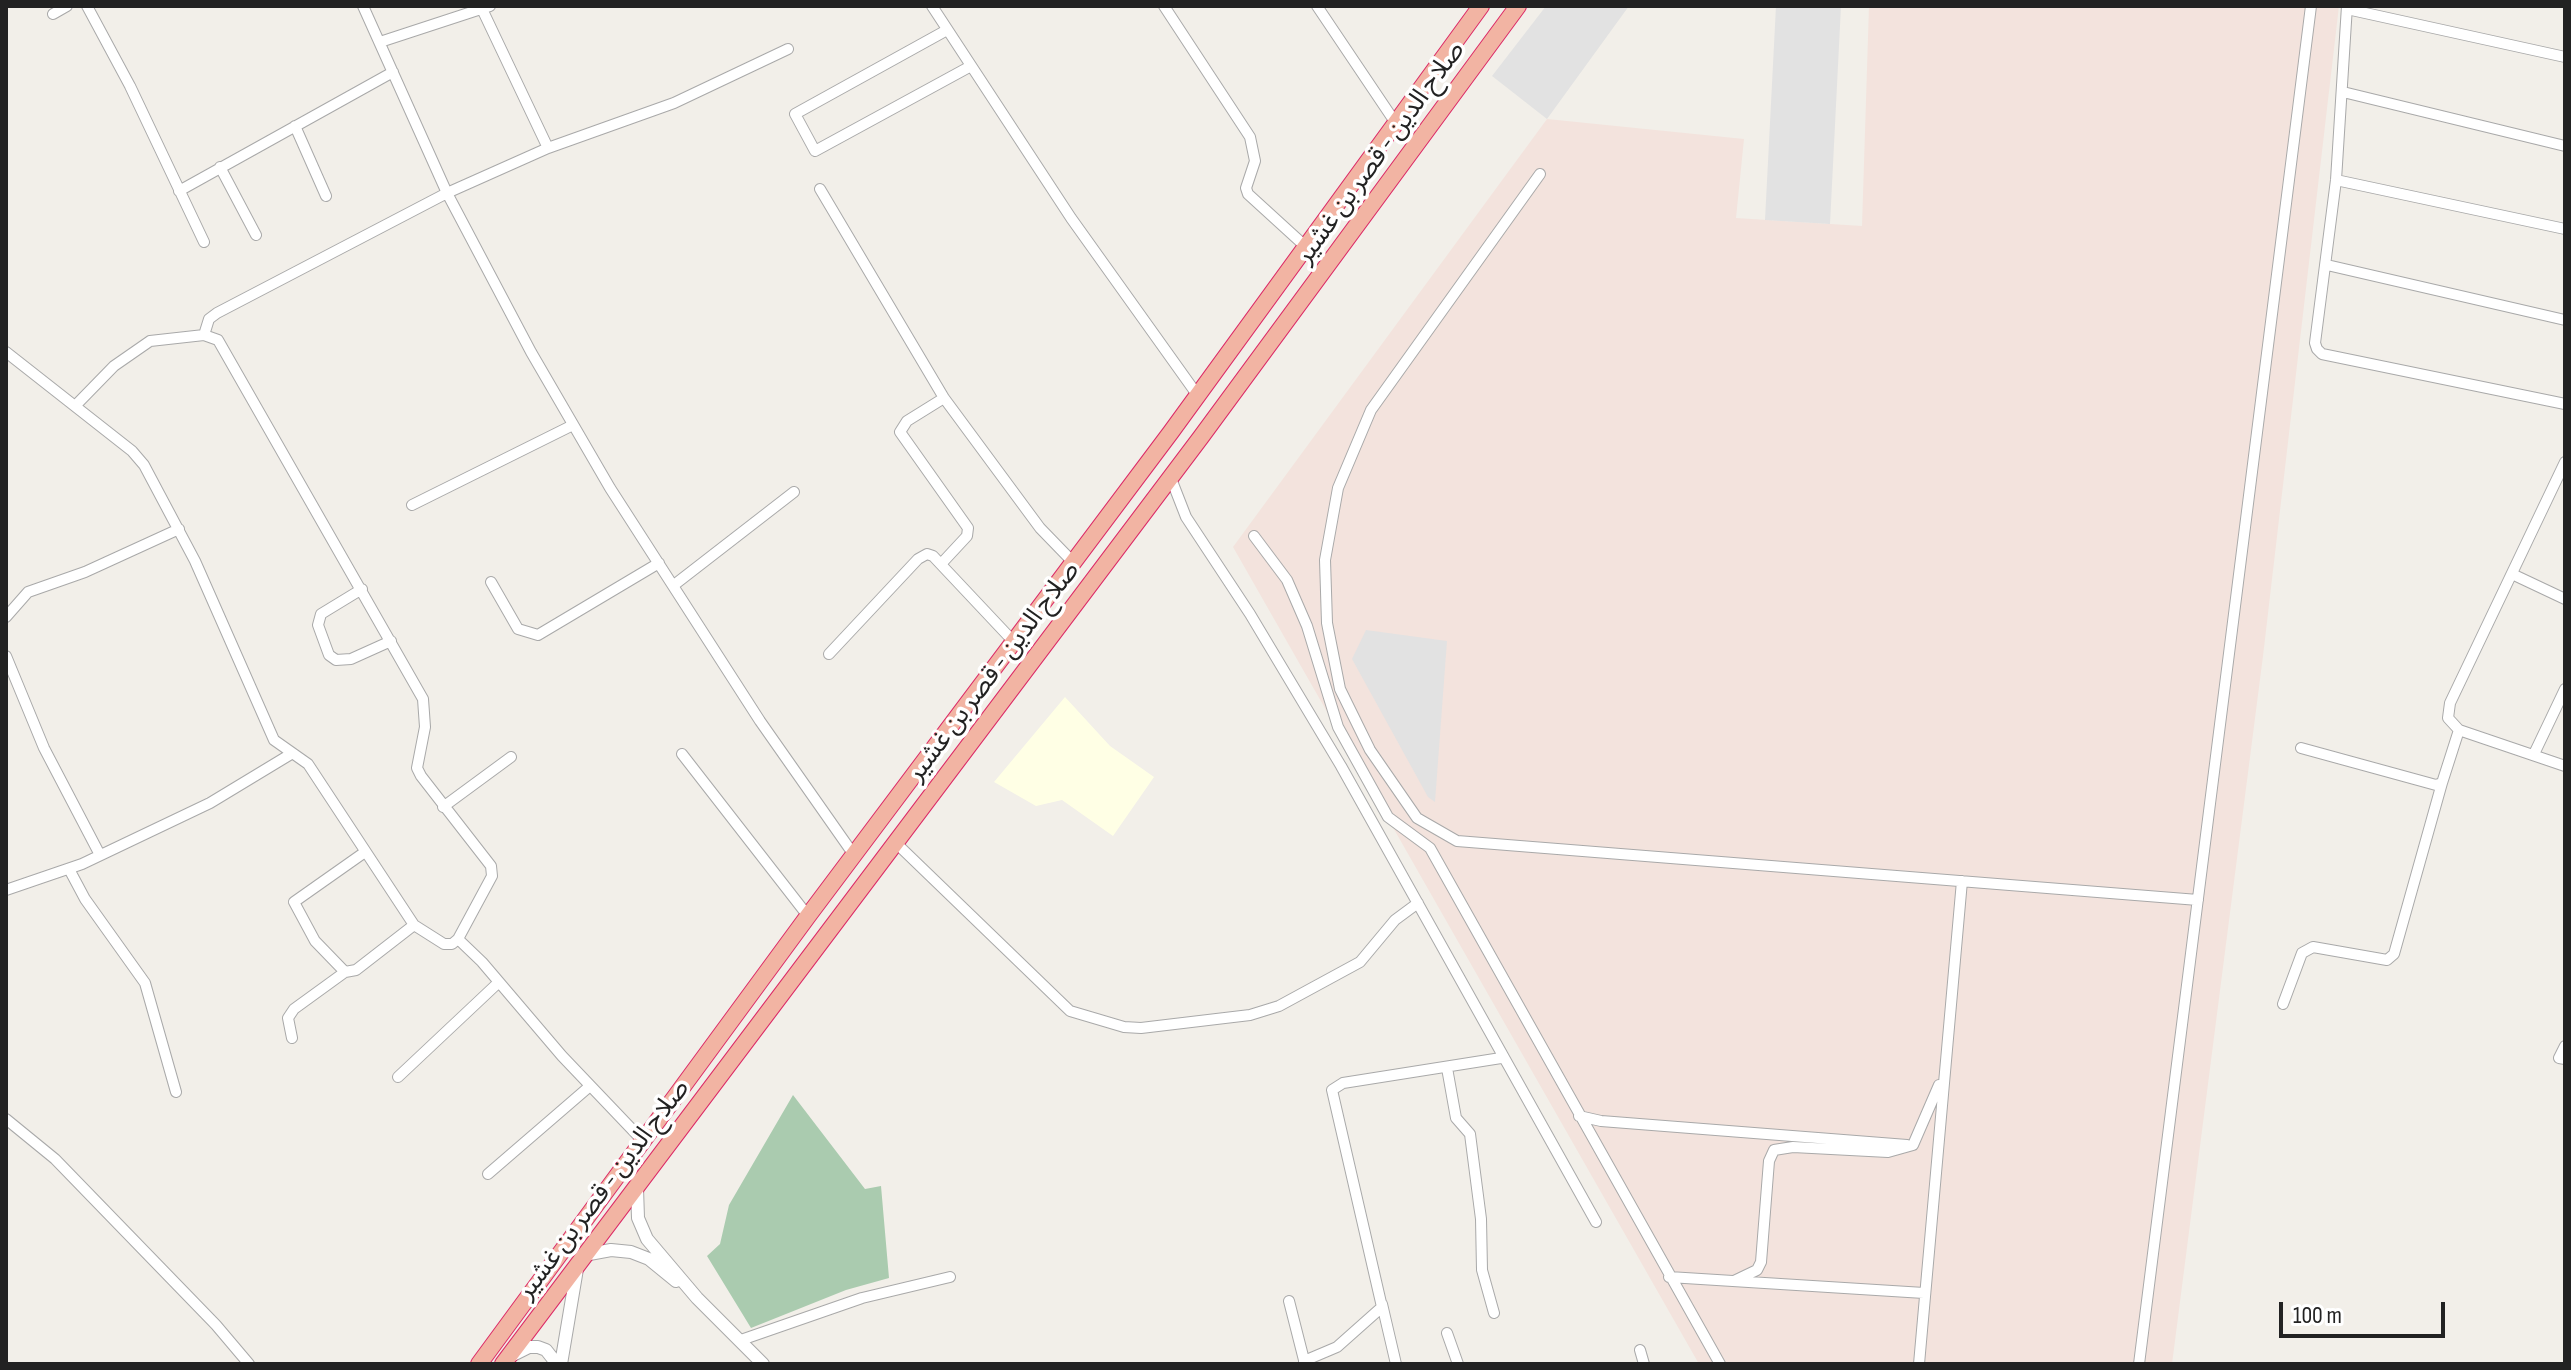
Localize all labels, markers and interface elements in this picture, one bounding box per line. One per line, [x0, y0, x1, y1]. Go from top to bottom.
street label: صلاح الدين - قصر بن غشير [1290, 36, 1472, 270]
street label: صلاح الدين - قصر بن غشير [901, 556, 1087, 788]
street label: صلاح الدين - قصر بن غشير [511, 1074, 697, 1306]
scale bar [2283, 1286, 2449, 1336]
text: 100 m [2293, 1301, 2342, 1330]

